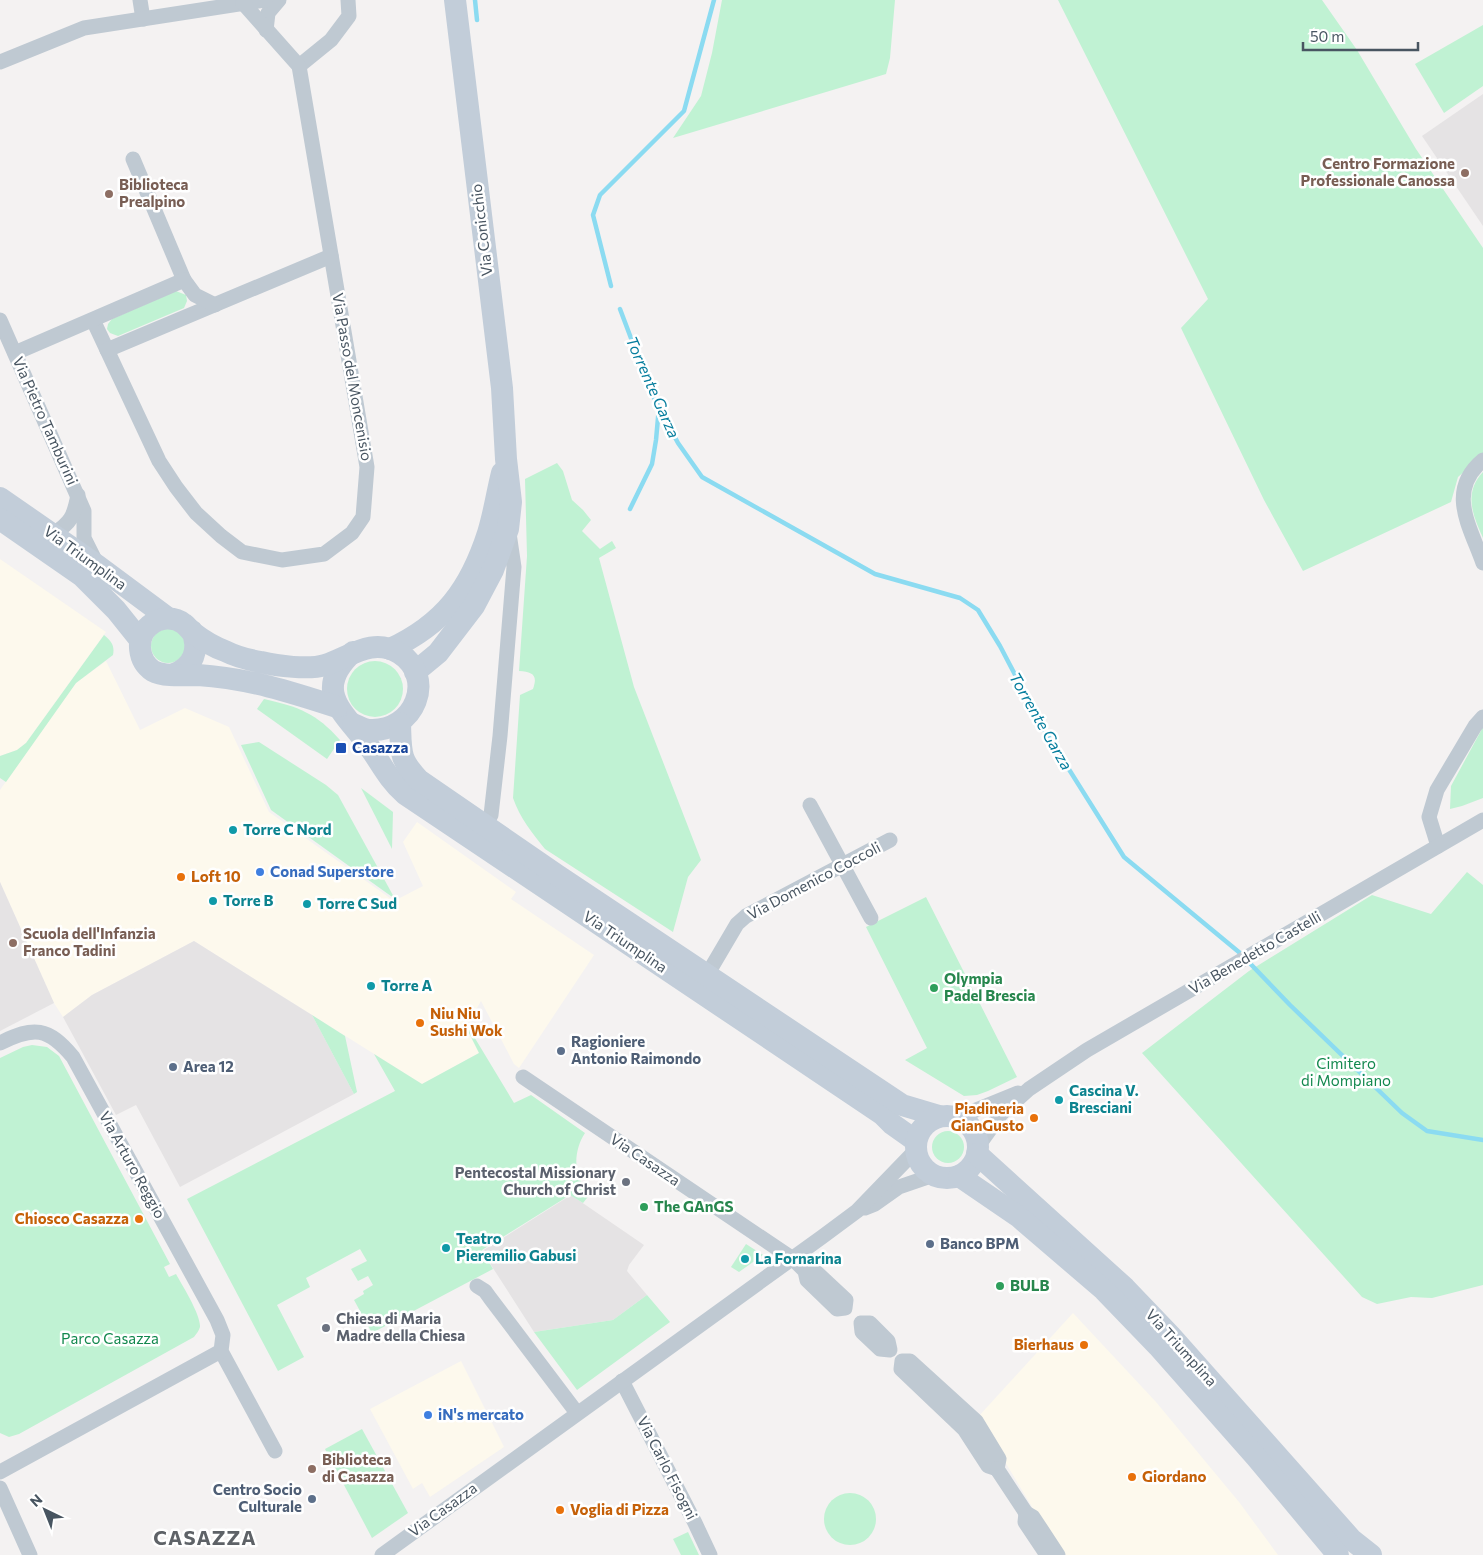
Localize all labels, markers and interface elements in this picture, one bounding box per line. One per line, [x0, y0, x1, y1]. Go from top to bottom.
scale bar [1303, 20, 1418, 52]
text: 50 m [1310, 27, 1344, 45]
place label: Centro Formazione Professionale Canossa [1301, 154, 1455, 189]
marker: Centro Formazione Professionale Canossa [1459, 167, 1471, 179]
place label: Biblioteca Prealpino [119, 175, 189, 210]
street label: Via Conicchio [466, 183, 496, 277]
marker: Biblioteca Prealpino [103, 188, 115, 200]
street label: Via Passo del Moncenisio [329, 291, 377, 462]
water label: Torrente Garza [623, 333, 684, 441]
street label: Via Pietro Tamburini [10, 354, 82, 488]
street label: Via Triumplina [41, 521, 130, 593]
water label: Torrente Garza [1006, 669, 1077, 773]
place label: Casazza [352, 738, 409, 756]
marker: Casazza [334, 741, 348, 755]
place label: Torre C Nord [243, 820, 332, 838]
marker: Torre C Nord [227, 824, 239, 836]
street label: Via Domenico Coccoli [744, 837, 883, 923]
place label: Conad Superstore [270, 862, 394, 880]
marker: Conad Superstore [254, 866, 266, 878]
place label: Loft 10 [191, 867, 241, 885]
marker: Loft 10 [175, 871, 187, 883]
place label: Torre B [223, 891, 273, 909]
place label: Torre C Sud [317, 894, 397, 912]
marker: Torre B [207, 895, 219, 907]
marker: Torre C Sud [301, 898, 313, 910]
street label: Via Triumplina [580, 906, 671, 976]
street label: Via Benedetto Castelli [1185, 907, 1324, 997]
place label: Scuola dell'Infanzia Franco Tadini [23, 924, 156, 959]
marker: Scuola dell'Infanzia Franco Tadini [7, 937, 19, 949]
place label: Olympia Padel Brescia [944, 969, 1036, 1004]
place label: Torre A [381, 976, 432, 994]
marker: Torre A [365, 980, 377, 992]
marker: Olympia Padel Brescia [928, 982, 940, 994]
place label: Niu Niu Sushi Wok [430, 1004, 503, 1039]
marker: Niu Niu Sushi Wok [414, 1017, 426, 1029]
place label: Ragioniere Antonio Raimondo [571, 1032, 701, 1067]
marker: Ragioniere Antonio Raimondo [555, 1045, 567, 1057]
park label: Cimitero di Mompiano [1301, 1054, 1391, 1089]
place label: Area 12 [183, 1057, 234, 1075]
marker: Area 12 [167, 1061, 179, 1073]
place label: Cascina V. Bresciani [1069, 1081, 1139, 1116]
marker: Cascina V. Bresciani [1053, 1094, 1065, 1106]
place label: Piadineria GianGusto [951, 1099, 1024, 1134]
street label: Via Arturo Reggio [96, 1108, 170, 1221]
marker: Piadineria GianGusto [1028, 1112, 1040, 1124]
street label: Via Casazza [607, 1129, 684, 1189]
place label: Pentecostal Missionary Church of Christ [455, 1163, 617, 1198]
marker: Pentecostal Missionary Church of Christ [620, 1176, 632, 1188]
place label: The GAnGS [654, 1197, 733, 1215]
marker: The GAnGS [638, 1201, 650, 1213]
place label: Chiosco Casazza [15, 1209, 129, 1227]
marker: Chiosco Casazza [133, 1213, 145, 1225]
place label: Teatro Pieremilio Gabusi [456, 1229, 577, 1264]
place label: Banco BPM [940, 1234, 1020, 1252]
marker: Banco BPM [924, 1238, 936, 1250]
marker: Teatro Pieremilio Gabusi [440, 1242, 452, 1254]
place label: La Fornarina [755, 1249, 842, 1267]
marker: La Fornarina [739, 1253, 751, 1265]
place label: BULB [1010, 1276, 1050, 1294]
marker: BULB [994, 1280, 1006, 1292]
street label: Via Triumplina [1142, 1305, 1221, 1390]
place label: Chiesa di Maria Madre della Chiesa [336, 1309, 465, 1344]
marker: Chiesa di Maria Madre della Chiesa [320, 1322, 332, 1334]
park label: Parco Casazza [61, 1329, 159, 1347]
place label: Bierhaus [1014, 1335, 1074, 1353]
marker: Bierhaus [1078, 1339, 1090, 1351]
place label: iN's mercato [438, 1405, 524, 1423]
marker: iN's mercato [422, 1409, 434, 1421]
street label: Via Carlo Fisogni [634, 1413, 702, 1522]
place label: Biblioteca di Casazza [322, 1450, 394, 1485]
marker: Biblioteca di Casazza [306, 1463, 318, 1475]
place label: Giordano [1142, 1467, 1206, 1485]
marker: Giordano [1126, 1471, 1138, 1483]
street label: Via Casazza [405, 1478, 480, 1540]
place label: Centro Socio Culturale [213, 1480, 302, 1515]
north arrow [20, 1485, 70, 1535]
text: N [26, 1490, 45, 1510]
marker: Centro Socio Culturale [306, 1493, 318, 1505]
place label: Voglia di Pizza [570, 1500, 669, 1518]
marker: Voglia di Pizza [554, 1504, 566, 1516]
district label: CASAZZA [153, 1525, 257, 1549]

